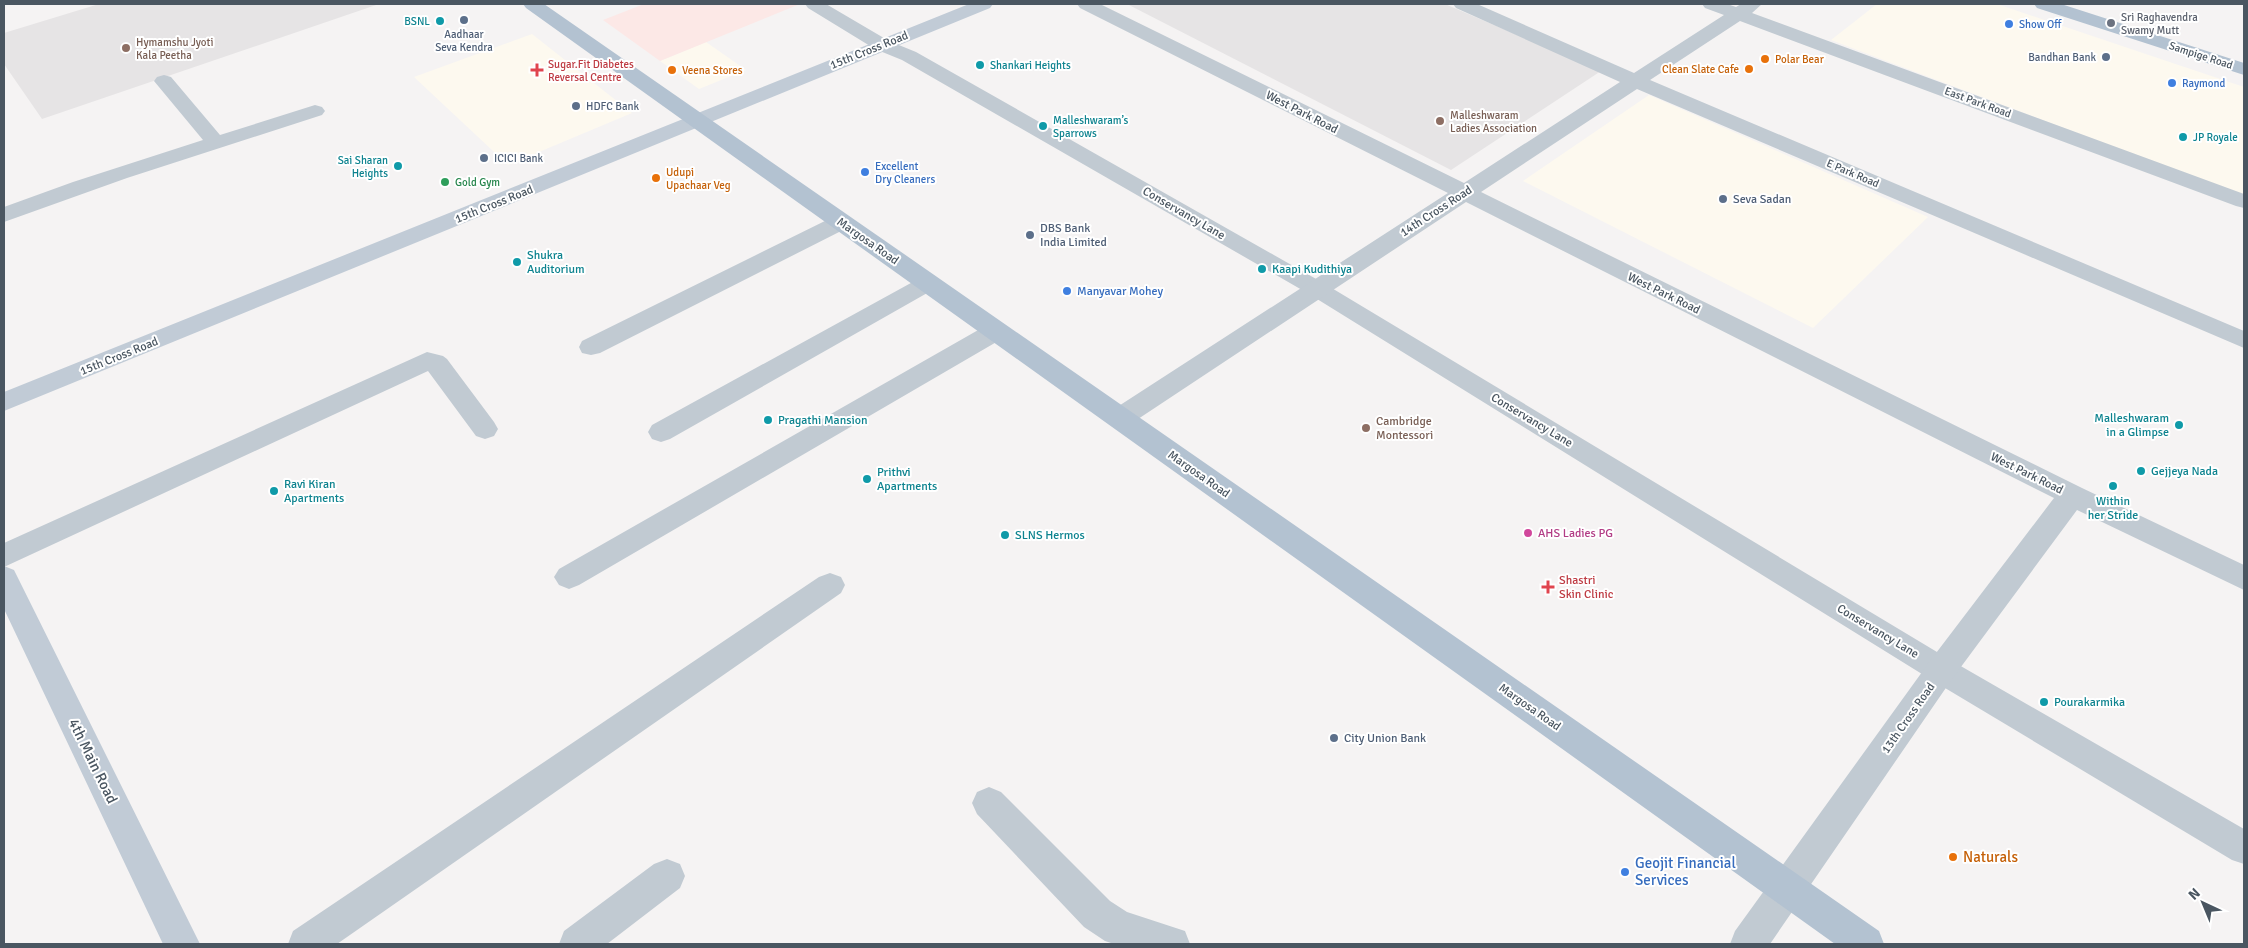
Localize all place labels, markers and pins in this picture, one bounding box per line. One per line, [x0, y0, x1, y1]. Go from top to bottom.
place label: Sri Raghavendra Swamy Mutt [2121, 11, 2198, 37]
marker: Aadhaar Seva Kendra [458, 14, 470, 26]
place label: BSNL [404, 15, 430, 28]
marker: BSNL [434, 15, 446, 27]
marker: Sri Raghavendra Swamy Mutt [2105, 17, 2117, 29]
marker: Show Off [2003, 18, 2015, 30]
place label: Show Off [2019, 18, 2062, 31]
place label: Aadhaar Seva Kendra [435, 28, 493, 54]
place label: Hymamshu Jyoti Kala Peetha [136, 36, 213, 62]
marker: Hymamshu Jyoti Kala Peetha [120, 42, 132, 54]
place label: Bandhan Bank [2028, 51, 2096, 64]
marker: Bandhan Bank [2100, 51, 2112, 63]
marker: Polar Bear [1759, 53, 1771, 65]
place label: Polar Bear [1775, 53, 1824, 66]
place label: Sugar.Fit Diabetes Reversal Centre [548, 58, 634, 84]
marker: Shankari Heights [974, 59, 986, 71]
place label: Shankari Heights [990, 59, 1071, 72]
marker: Sugar.Fit Diabetes Reversal Centre [530, 63, 544, 77]
place label: Clean Slate Cafe [1662, 63, 1739, 76]
marker: Clean Slate Cafe [1743, 63, 1755, 75]
marker: Veena Stores [666, 64, 678, 76]
place label: Veena Stores [682, 64, 743, 77]
marker: Raymond [2166, 77, 2178, 89]
place label: Raymond [2182, 77, 2226, 90]
marker: HDFC Bank [570, 100, 582, 112]
place label: HDFC Bank [586, 100, 640, 113]
place label: Malleshwaram Ladies Association [1450, 109, 1537, 135]
place label: Malleshwaram’s Sparrows [1053, 114, 1129, 140]
marker: Malleshwaram Ladies Association [1434, 115, 1446, 127]
marker: Malleshwaram’s Sparrows [1037, 120, 1049, 132]
marker: JP Royale [2177, 131, 2189, 143]
place label: JP Royale [2193, 131, 2238, 144]
marker: ICICI Bank [478, 152, 490, 164]
place label: ICICI Bank [494, 152, 544, 165]
place label: Sai Sharan Heights [338, 154, 388, 180]
marker: Sai Sharan Heights [392, 160, 404, 172]
place label: Excellent Dry Cleaners [875, 160, 935, 186]
place label: Udupi Upachaar Veg [666, 166, 731, 192]
marker: Excellent Dry Cleaners [859, 166, 871, 178]
marker: Udupi Upachaar Veg [650, 172, 662, 184]
marker: Gold Gym [439, 176, 451, 188]
place label: Gold Gym [455, 176, 500, 189]
place label: Seva Sadan [1733, 192, 1791, 207]
marker: Seva Sadan [1717, 193, 1729, 205]
place label: DBS Bank India Limited [1040, 221, 1107, 250]
marker: DBS Bank India Limited [1024, 229, 1036, 241]
place label: Shukra Auditorium [527, 248, 585, 277]
marker: Shukra Auditorium [511, 256, 523, 268]
place label: Kaapi Kudithiya [1272, 262, 1352, 277]
marker: Kaapi Kudithiya [1256, 263, 1268, 275]
place label: Manyavar Mohey [1077, 284, 1163, 299]
marker: Manyavar Mohey [1061, 285, 1073, 297]
place label: Malleshwaram in a Glimpse [2094, 411, 2169, 440]
place label: Pragathi Mansion [778, 413, 868, 428]
marker: Pragathi Mansion [762, 414, 774, 426]
place label: Cambridge Montessori [1376, 414, 1433, 443]
marker: Malleshwaram in a Glimpse [2173, 419, 2185, 431]
marker: Cambridge Montessori [1360, 422, 1372, 434]
place label: Gejjeya Nada [2151, 464, 2218, 479]
place label: Prithvi Apartments [877, 465, 937, 494]
marker: Gejjeya Nada [2135, 465, 2147, 477]
marker: Prithvi Apartments [861, 473, 873, 485]
place label: Ravi Kiran Apartments [284, 477, 344, 506]
marker: Within her Stride [2107, 480, 2119, 492]
marker: Ravi Kiran Apartments [268, 485, 280, 497]
place label: Within her Stride [2088, 494, 2138, 523]
place label: AHS Ladies PG [1538, 526, 1613, 541]
marker: AHS Ladies PG [1522, 527, 1534, 539]
place label: SLNS Hermos [1015, 528, 1085, 543]
marker: SLNS Hermos [999, 529, 1011, 541]
place label: Shastri Skin Clinic [1559, 573, 1614, 602]
marker: Shastri Skin Clinic [1541, 580, 1555, 594]
place label: Pourakarmika [2054, 695, 2125, 710]
marker: Pourakarmika [2038, 696, 2050, 708]
place label: City Union Bank [1344, 731, 1426, 746]
marker: City Union Bank [1328, 732, 1340, 744]
place label: Naturals [1963, 848, 2019, 866]
marker: Naturals [1947, 851, 1959, 863]
place label: Geojit Financial Services [1635, 854, 1736, 889]
marker: Geojit Financial Services [1619, 866, 1631, 878]

